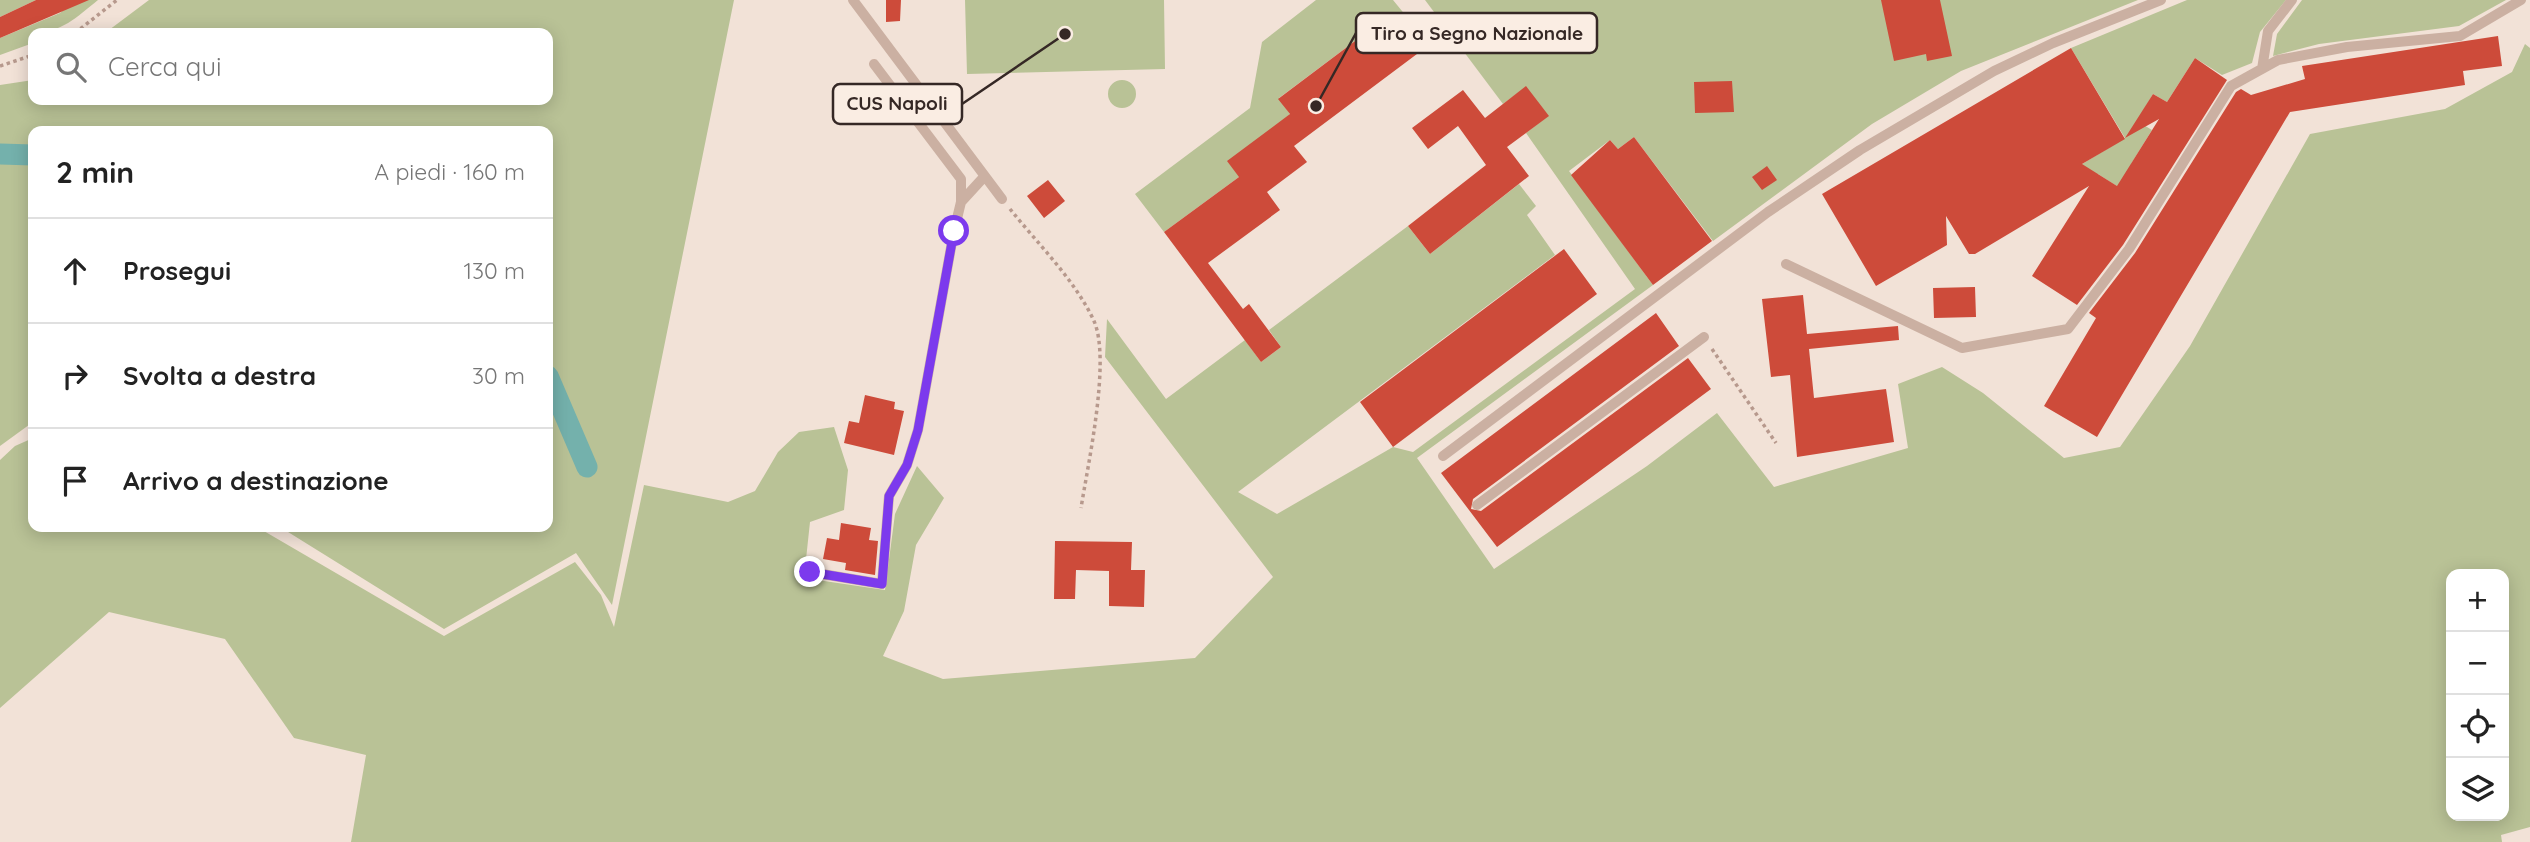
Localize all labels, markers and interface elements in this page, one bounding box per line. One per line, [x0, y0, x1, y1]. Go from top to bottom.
callout: Tiro a Segno Nazionale [1356, 13, 1597, 53]
text: Tiro a Segno Nazionale [1371, 21, 1583, 45]
search box [28, 28, 553, 105]
icon: search [52, 48, 90, 86]
text: Cerca qui [108, 50, 222, 83]
callout: CUS Napoli [833, 84, 962, 124]
text: CUS Napoli [846, 91, 948, 115]
text: 2 min [56, 153, 134, 191]
text: A piedi · 160 m [374, 157, 525, 186]
route start [938, 215, 969, 246]
icon: ahead [56, 252, 94, 290]
text: Prosegui [123, 254, 231, 287]
text: 130 m [463, 256, 525, 285]
icon: right [56, 357, 94, 395]
text: Svolta a destra [123, 359, 316, 392]
text: 30 m [472, 361, 525, 390]
icon: arrive [56, 462, 94, 500]
text: Arrivo a destinazione [123, 464, 389, 497]
route end [794, 556, 825, 587]
map controls [2446, 569, 2509, 821]
button: + [2446, 569, 2509, 632]
button: − [2446, 632, 2509, 695]
button: locate [2446, 695, 2509, 758]
button: layers [2446, 758, 2509, 821]

